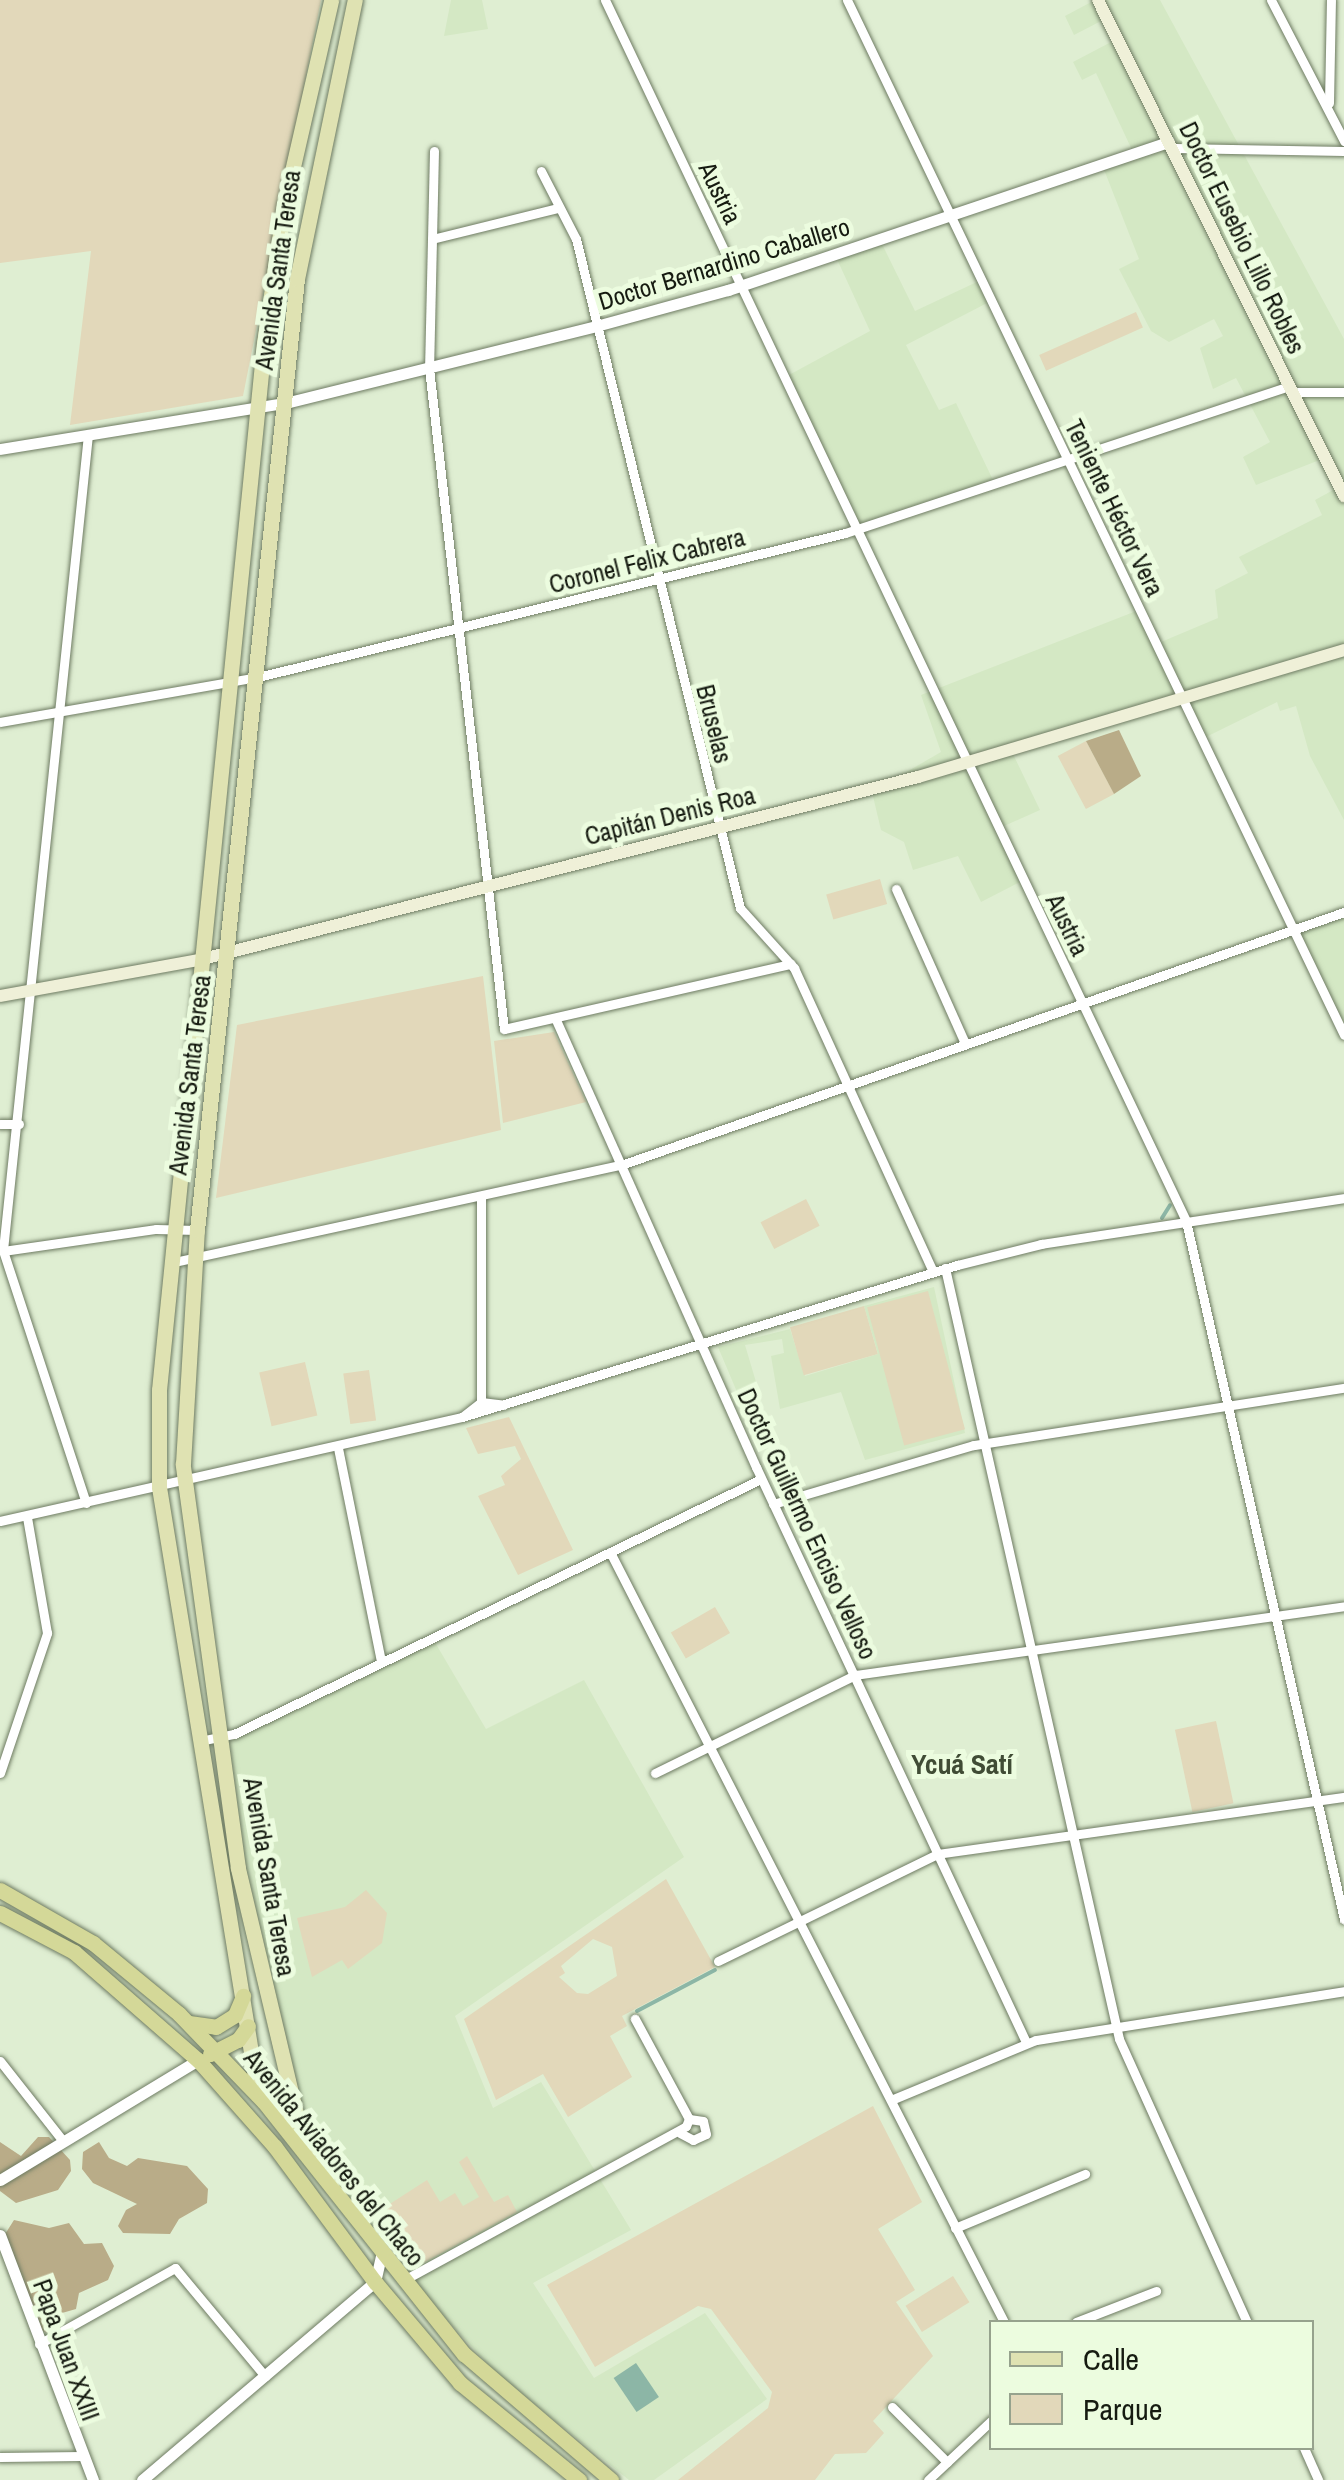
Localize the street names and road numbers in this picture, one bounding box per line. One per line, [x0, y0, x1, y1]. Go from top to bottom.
street label: Doctor Eusebio Lillo Robles [1173, 117, 1311, 359]
street label: Austria [692, 157, 748, 229]
street label: Avenida Santa Teresa [249, 168, 307, 372]
street label: Doctor Bernardino Caballero [595, 212, 853, 316]
street label: Teniente Héctor Vera [1058, 415, 1170, 601]
street label: Coronel Felix Cabrera [546, 522, 748, 600]
street label: Bruselas [690, 682, 738, 766]
street label: Capitán Denis Roa [582, 780, 758, 852]
street label: Austria [1039, 889, 1095, 961]
street label: Avenida Santa Teresa [163, 973, 217, 1177]
street label: Doctor Guillermo Enciso Velloso [731, 1384, 883, 1664]
street label: Avenida Santa Teresa [237, 1775, 301, 1979]
street label: Avenida Aviadores del Chaco [237, 2043, 431, 2273]
street label: Papa Juan XXIII [27, 2275, 105, 2425]

